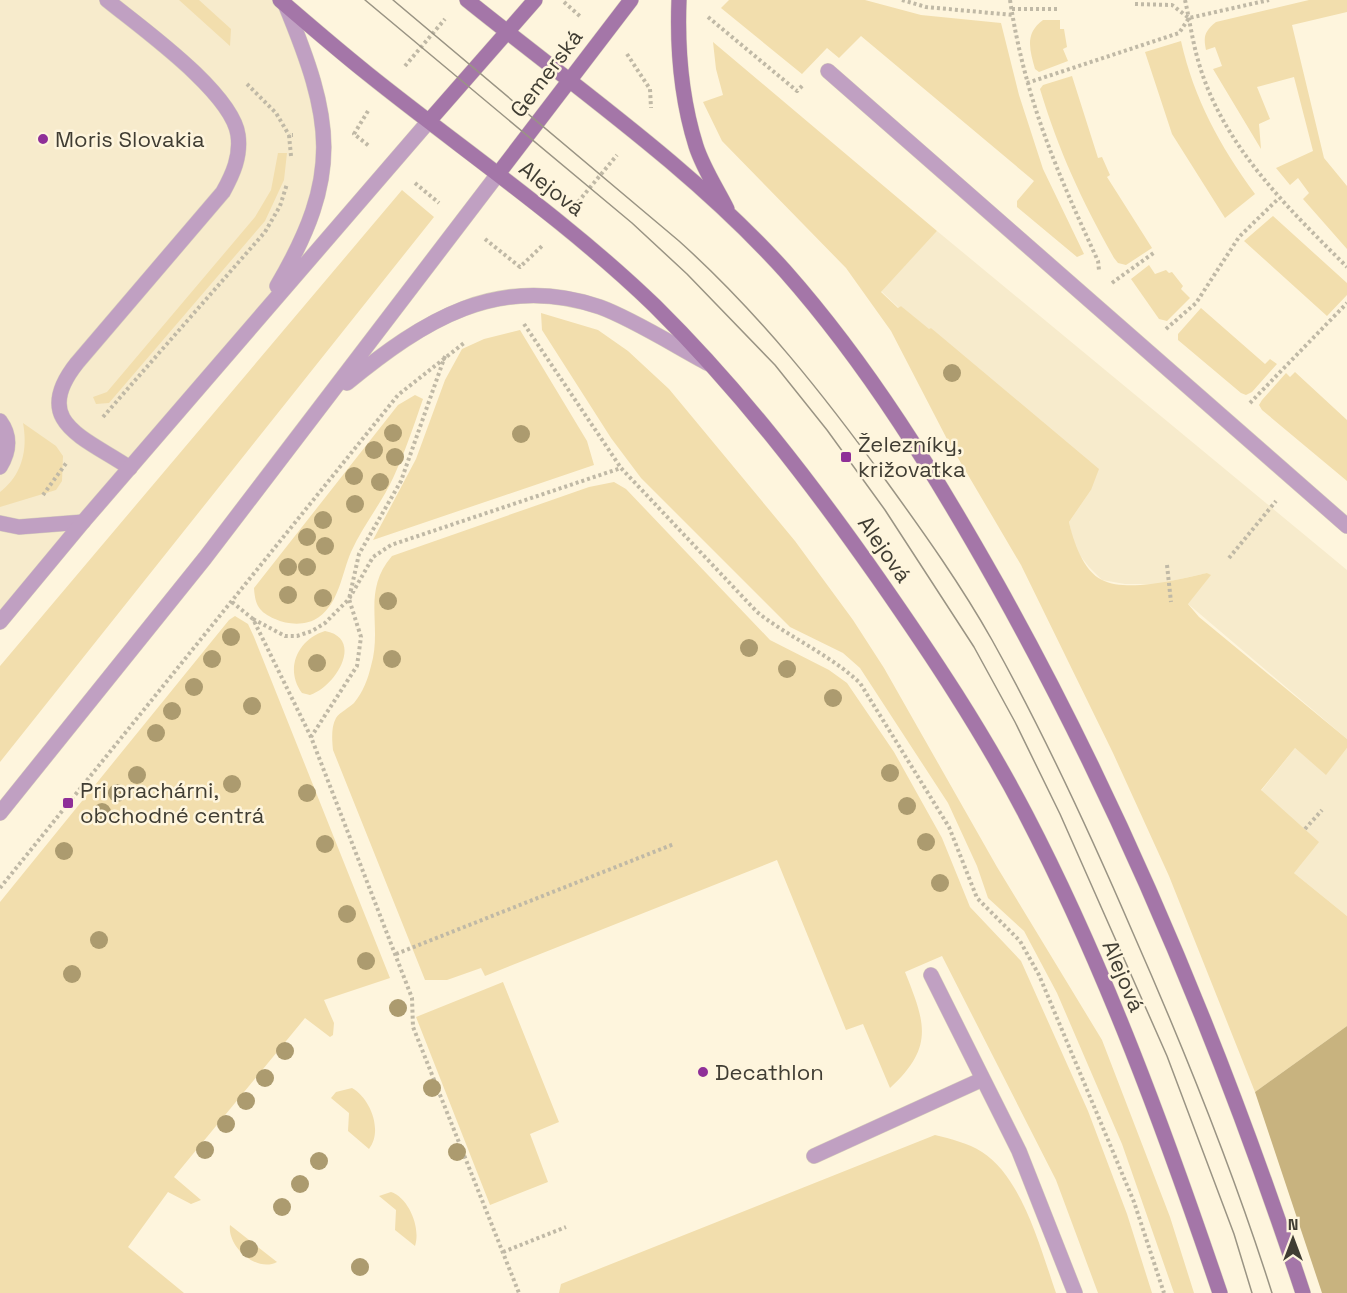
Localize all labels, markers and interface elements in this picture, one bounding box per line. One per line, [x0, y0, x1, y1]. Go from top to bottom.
street label: Gemerská [504, 23, 588, 123]
place label: Moris Slovakia [55, 125, 205, 153]
marker: Moris Slovakia [36, 132, 50, 146]
street label: Alejová [514, 154, 590, 222]
place label: Železníky, križovatka [858, 430, 966, 483]
marker: Železníky, križovatka [839, 450, 853, 464]
street label: Alejová [852, 510, 918, 588]
place label: Pri prachárni, obchodné centrá [80, 776, 265, 829]
marker: Pri prachárni, obchodné centrá [61, 796, 75, 810]
street label: Alejová [1096, 936, 1152, 1016]
place label: Decathlon [715, 1058, 824, 1086]
marker: Decathlon [696, 1065, 710, 1079]
north arrow [1263, 1209, 1323, 1269]
text: N [1288, 1214, 1298, 1235]

